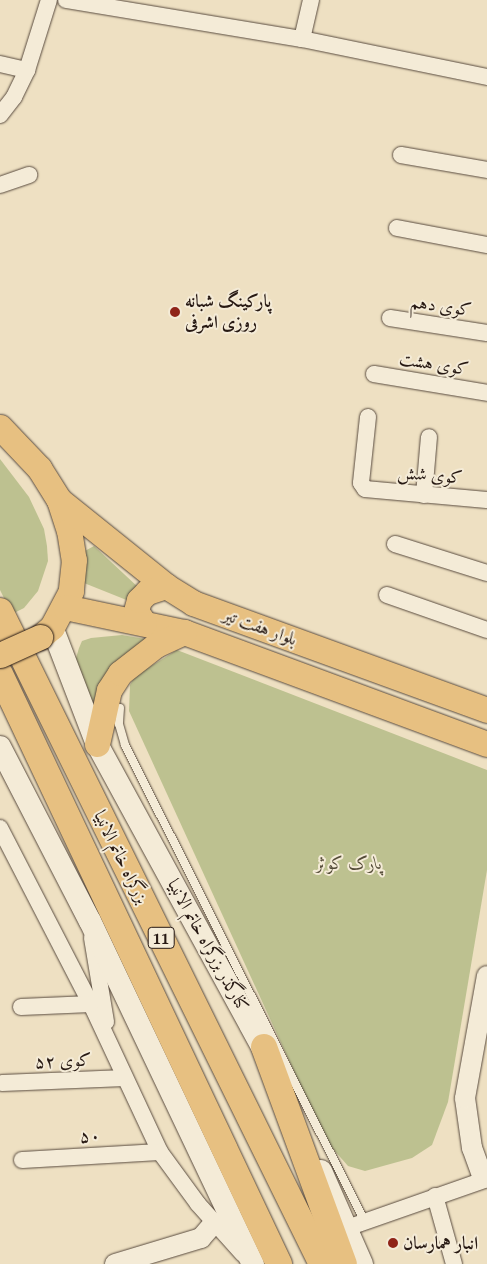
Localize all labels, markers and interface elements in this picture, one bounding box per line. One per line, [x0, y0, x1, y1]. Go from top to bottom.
place label: پارکینگ شبانه روزی اشرفی [185, 291, 271, 334]
street label: کوی دهم [409, 291, 473, 321]
marker: پارکینگ شبانه روزی اشرفی [169, 306, 181, 318]
street label: کوی هشت [398, 348, 470, 380]
street label: کوی شش [396, 461, 464, 489]
street label: بلوار هفت تیر [220, 604, 300, 650]
street label: بزرگراه خاتم الانبیا [89, 807, 153, 907]
park label: پارک کوثر [316, 852, 382, 874]
street label: کنارگذر بزرگراه خاتم الانبیا [163, 875, 253, 1015]
road number: 11 [147, 924, 175, 951]
street label: کوی ۵۲ [34, 1049, 92, 1073]
street label: ۵۰ [79, 1125, 101, 1147]
place label: انبار همارسان [403, 1232, 478, 1254]
marker: انبار همارسان [387, 1237, 399, 1249]

